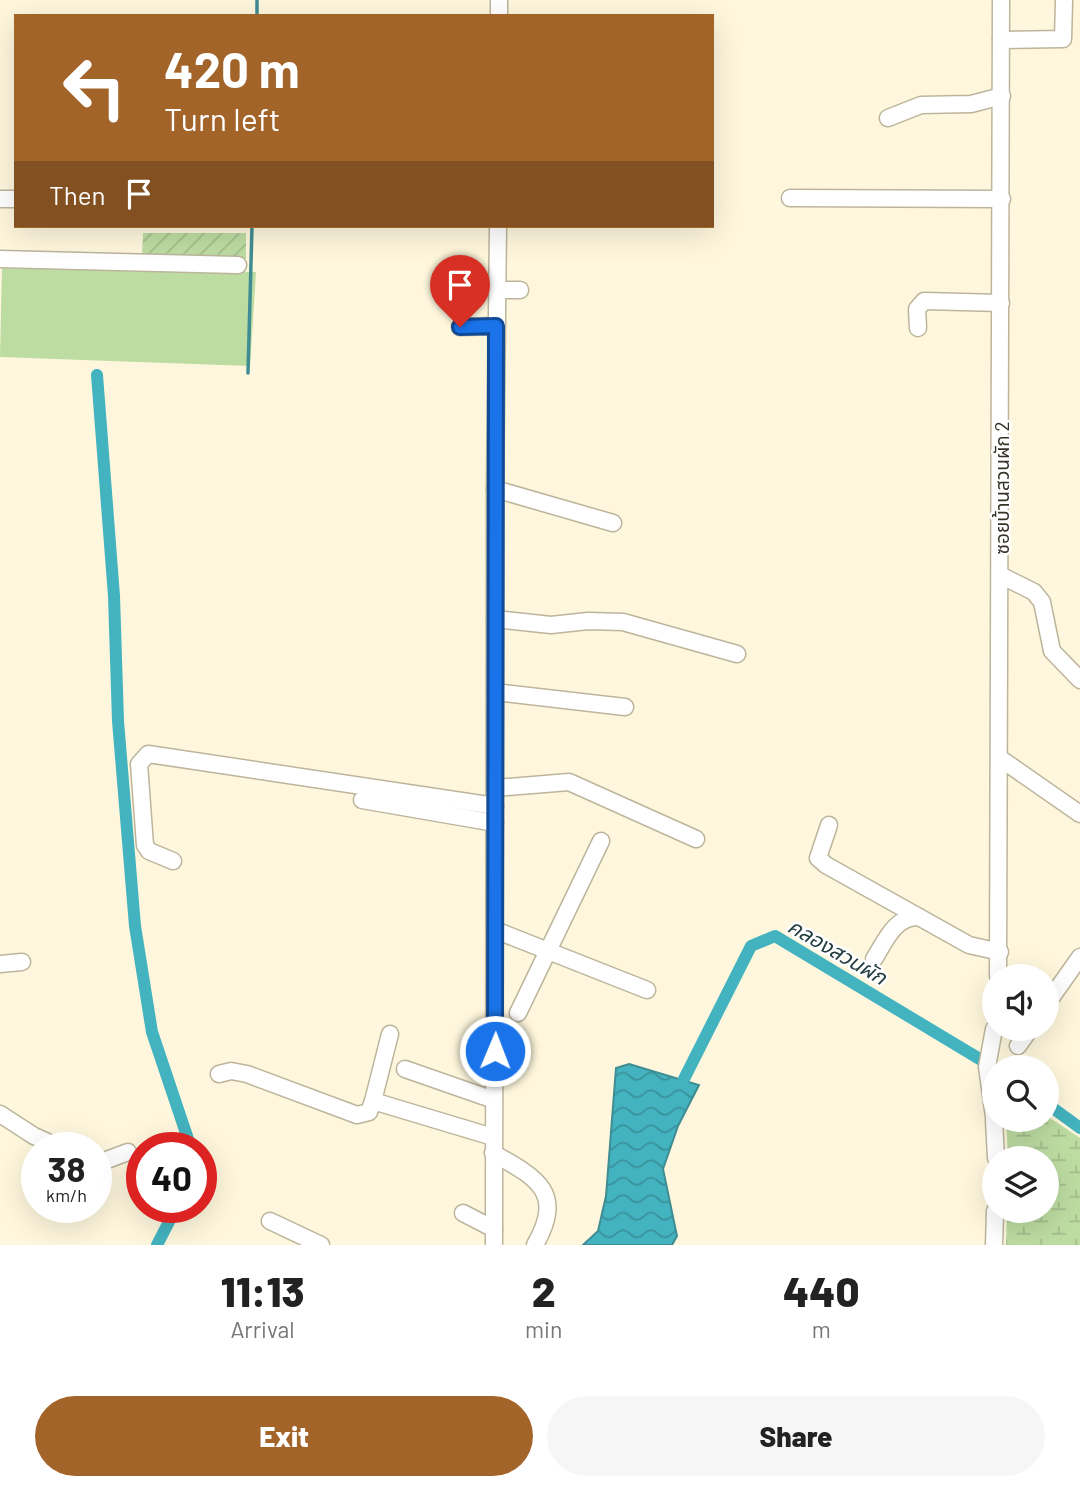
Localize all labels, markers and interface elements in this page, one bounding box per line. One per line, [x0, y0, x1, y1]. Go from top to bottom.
text: 420 m [164, 39, 300, 98]
icon: left [49, 42, 140, 133]
text: Turn left [164, 99, 281, 137]
icon: arrive [120, 175, 158, 213]
text: Then [49, 179, 106, 210]
pin [430, 255, 490, 327]
icon: arrive [441, 266, 479, 304]
street label: ซอยบ้านสวนผัก 2 [990, 421, 1013, 555]
water label: คลองสวนผัก [784, 912, 893, 990]
map controls [982, 964, 1059, 1223]
button: sound [982, 964, 1059, 1041]
position arrow [458, 1014, 532, 1088]
button: search [982, 1055, 1059, 1132]
speed limit sign: 40 [126, 1132, 217, 1223]
button: layers [982, 1146, 1059, 1223]
text: 38 [48, 1147, 85, 1189]
text: km/h [46, 1184, 87, 1206]
text: 11:13 [221, 1265, 304, 1315]
text: 2 [532, 1265, 556, 1315]
text: 440 [783, 1265, 859, 1315]
text: Arrival [230, 1315, 295, 1343]
text: min [525, 1315, 562, 1343]
text: m [812, 1315, 831, 1343]
button: Exit [35, 1396, 533, 1476]
button: Share [547, 1396, 1045, 1476]

